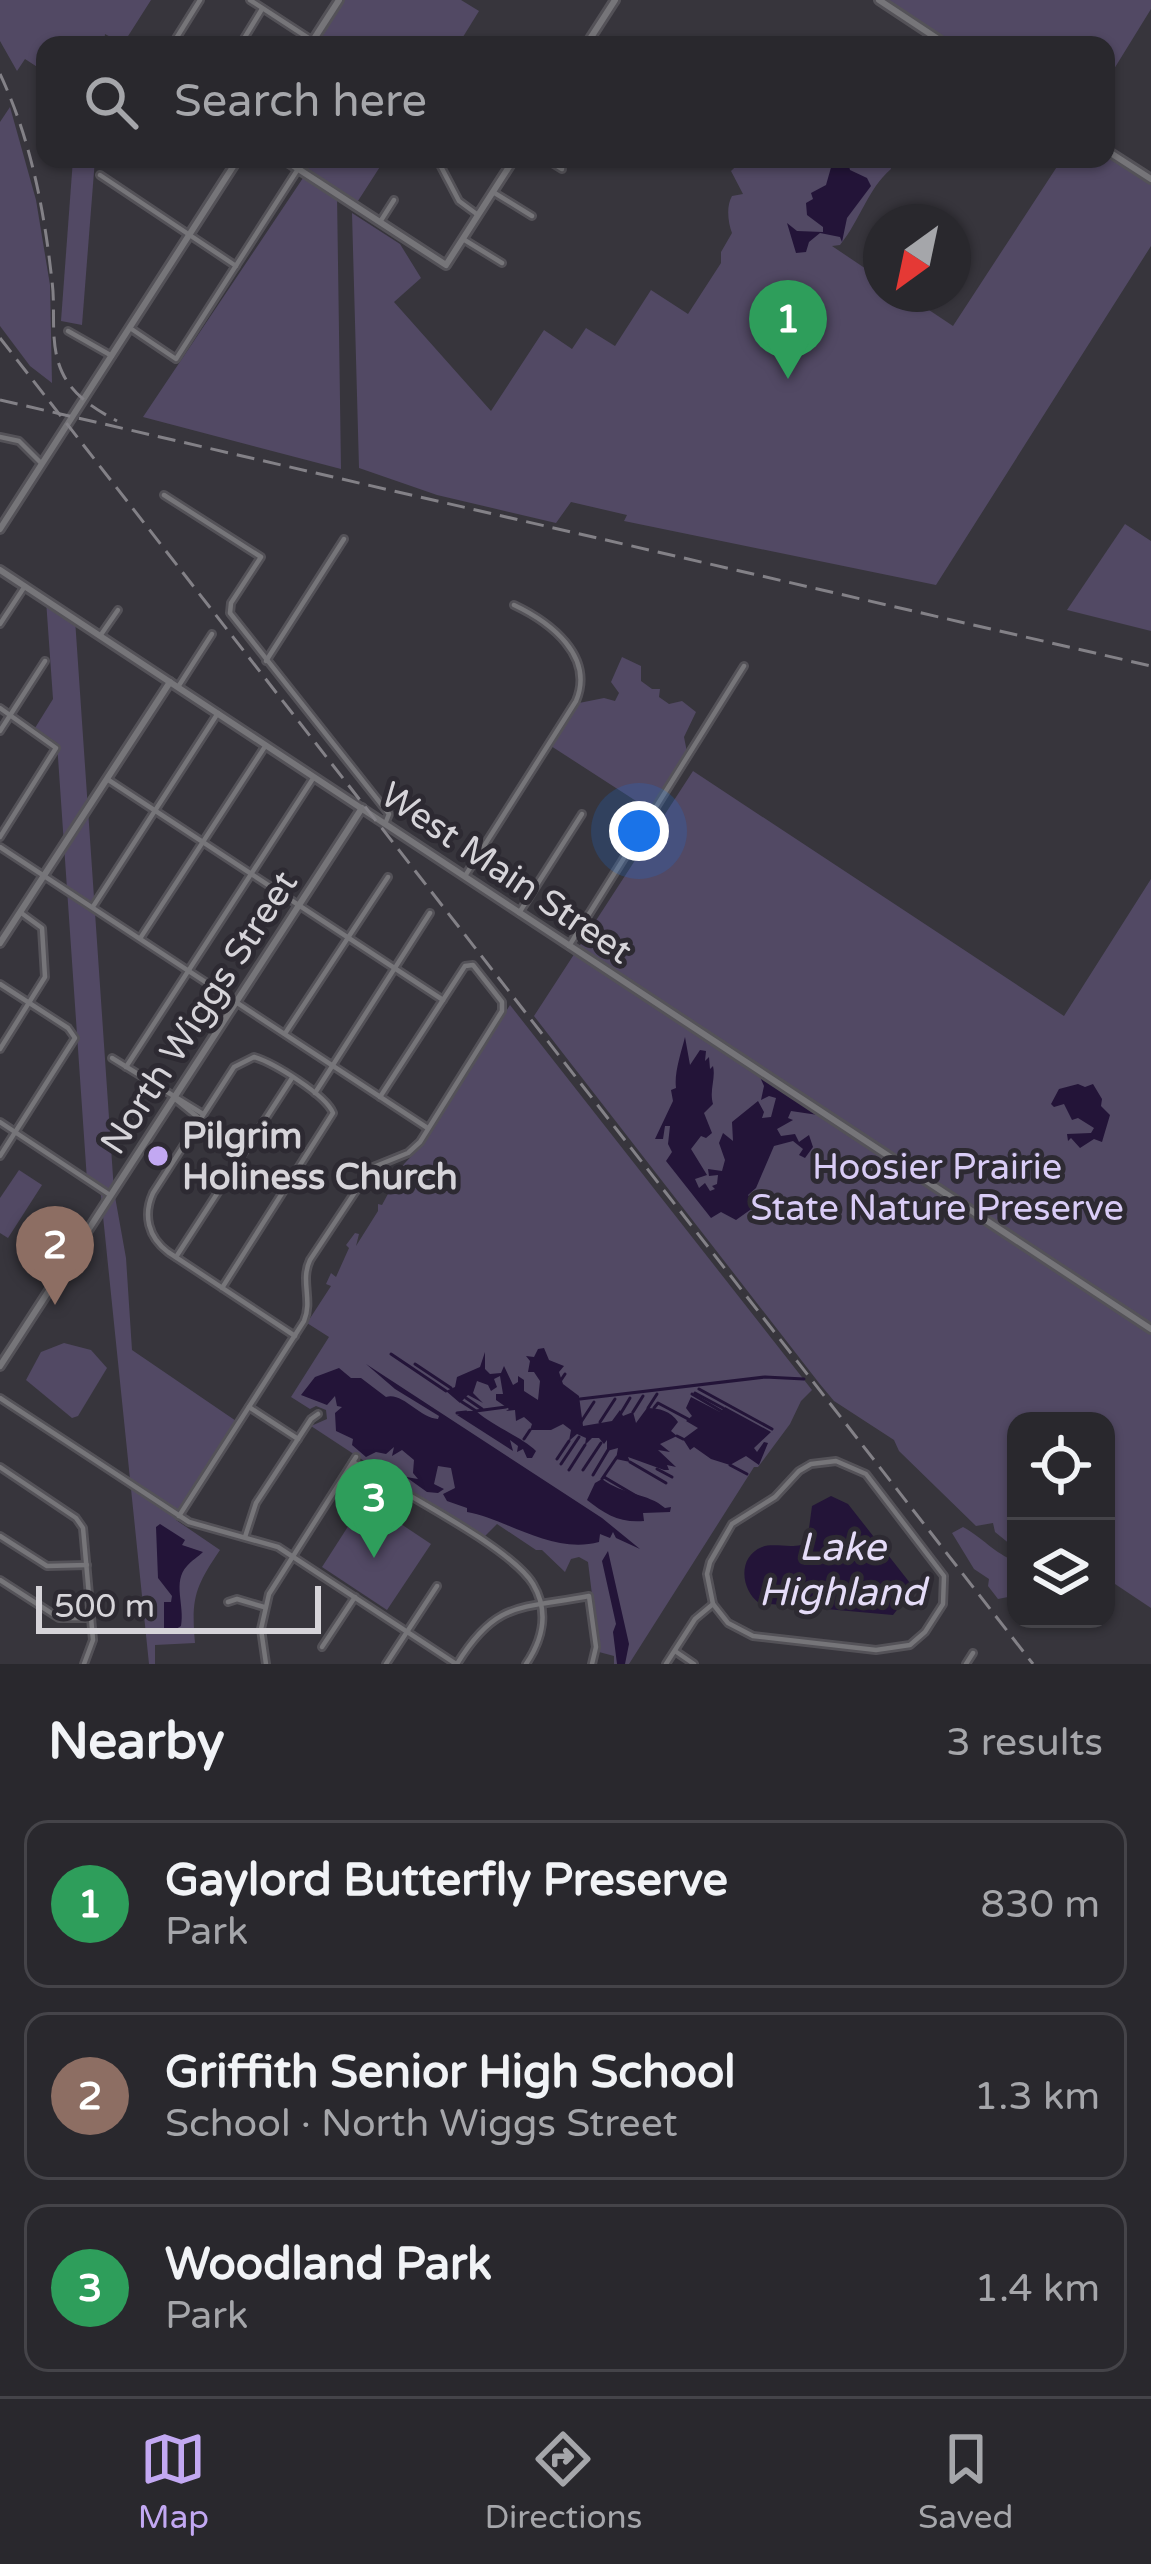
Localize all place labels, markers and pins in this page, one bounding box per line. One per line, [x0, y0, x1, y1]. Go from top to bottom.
pin: 1 [749, 280, 827, 379]
place label: Pilgrim Holiness Church [182, 1115, 458, 1199]
marker: Pilgrim Holiness Church [145, 1143, 171, 1169]
pin: 2 [16, 1206, 94, 1305]
pin: 3 [335, 1459, 413, 1558]

